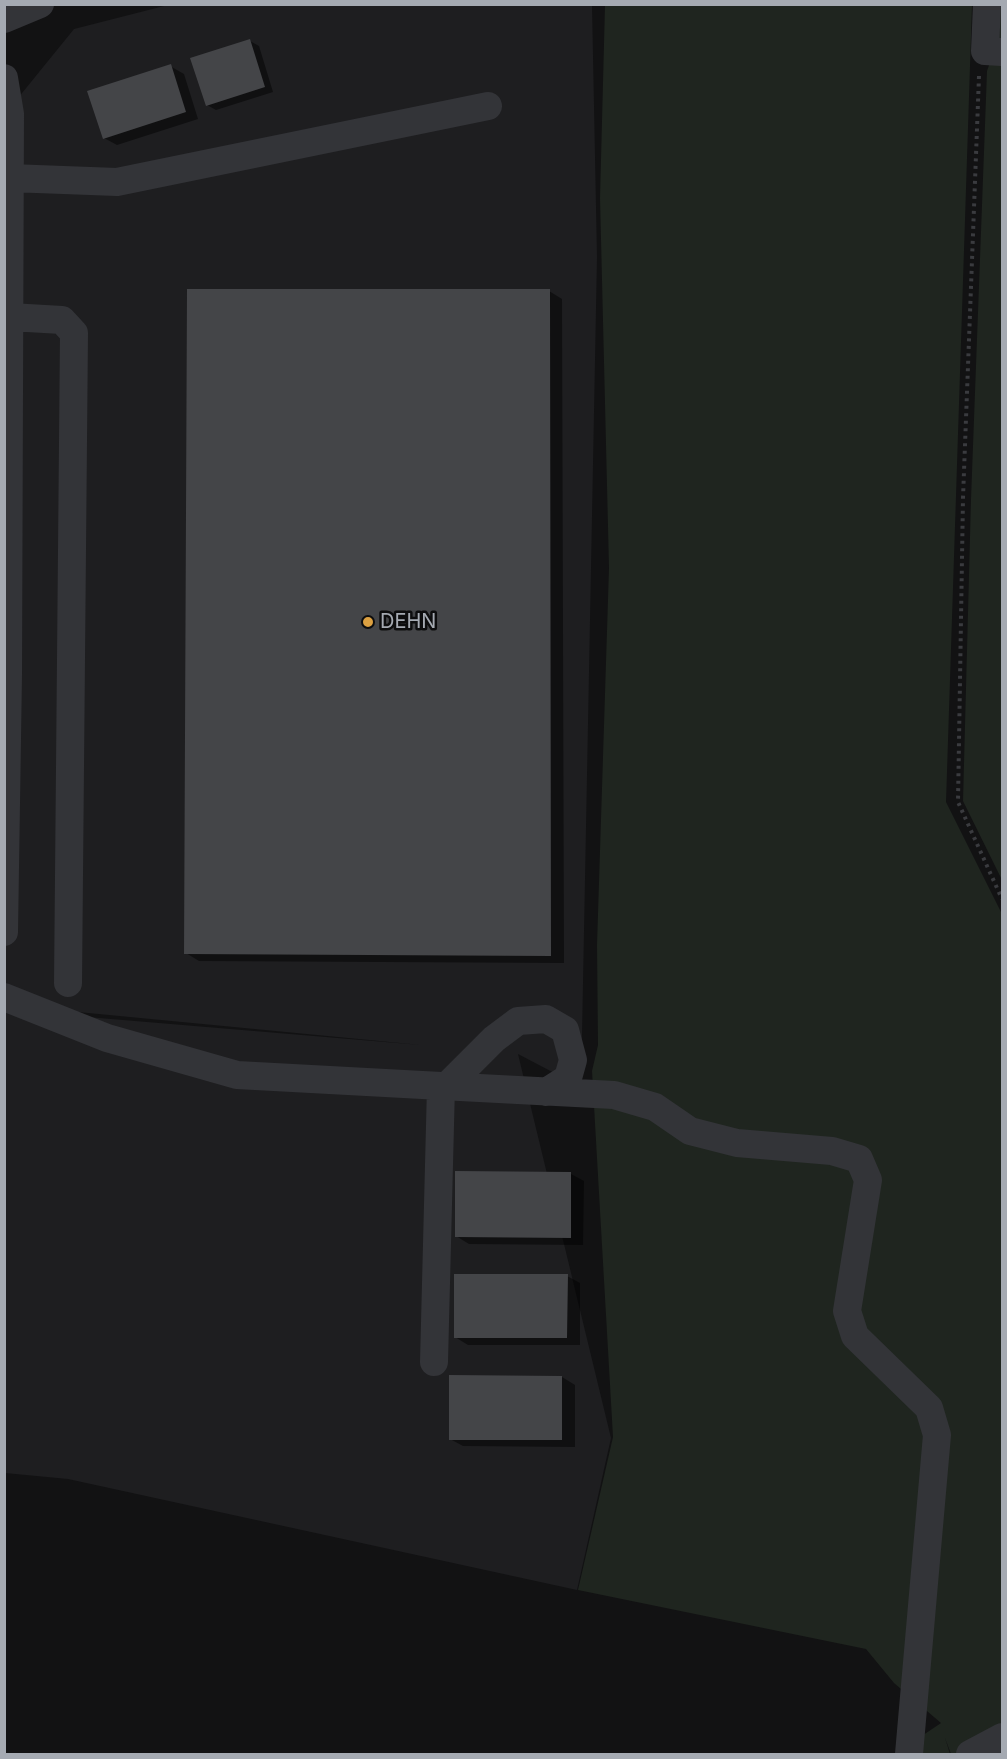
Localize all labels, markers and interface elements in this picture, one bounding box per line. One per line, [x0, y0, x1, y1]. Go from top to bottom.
place label: DEHN [380, 610, 436, 634]
marker: DEHN [361, 615, 375, 629]

